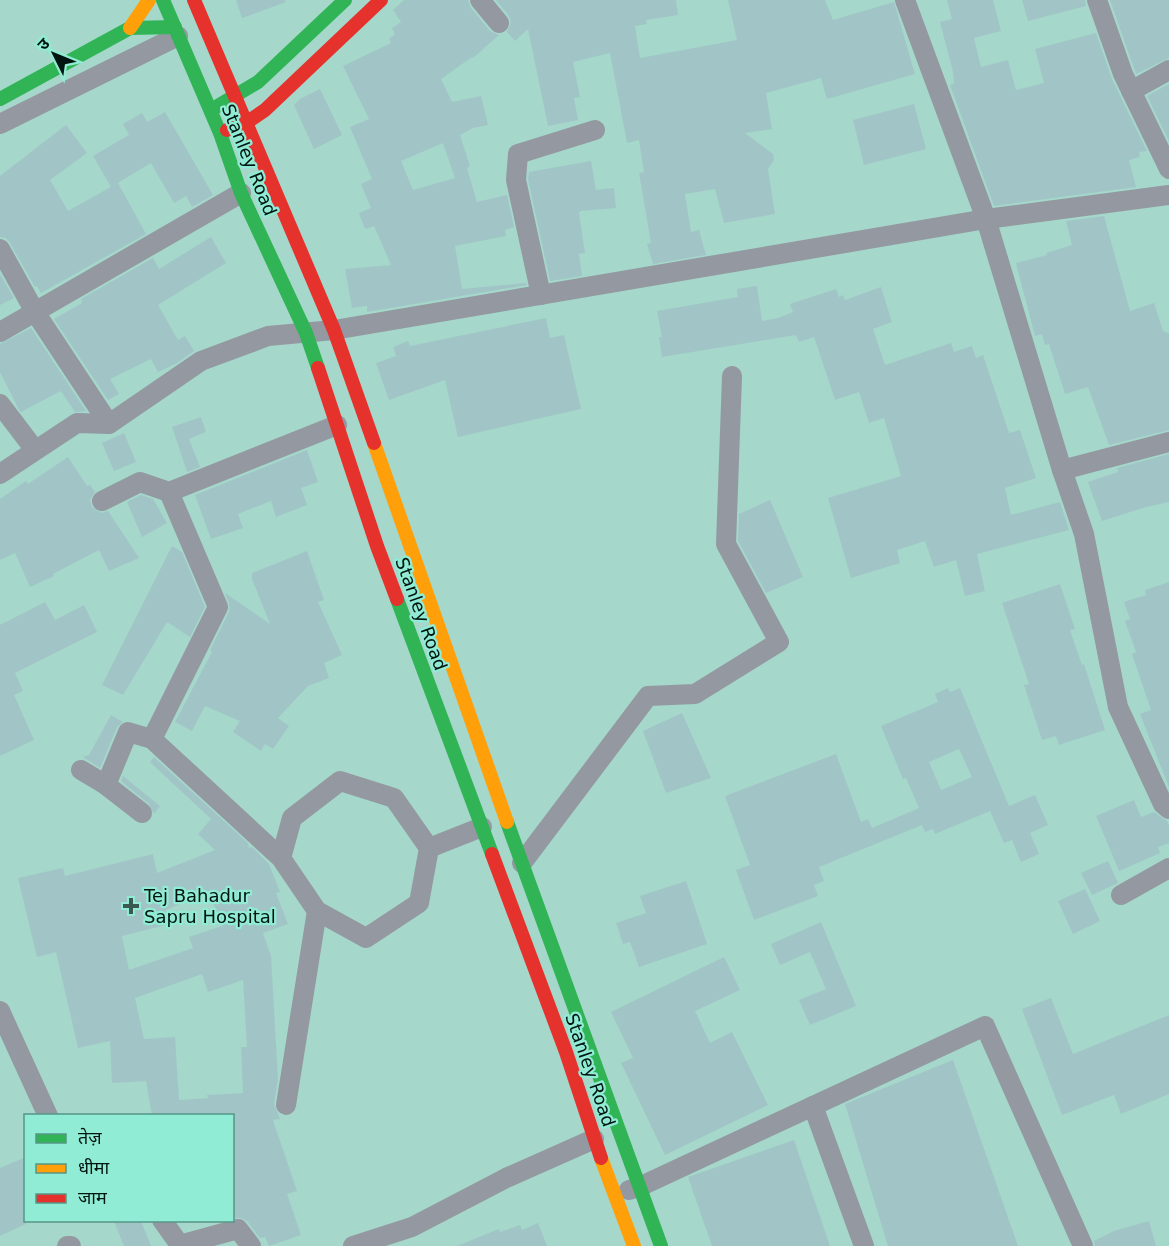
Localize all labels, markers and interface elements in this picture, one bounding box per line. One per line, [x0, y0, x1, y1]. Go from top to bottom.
north arrow [24, 24, 84, 84]
text: उ [33, 34, 54, 54]
street label: Stanley Road [218, 101, 281, 219]
street label: Stanley Road [391, 555, 452, 673]
place label: Tej Bahadur Sapru Hospital [143, 885, 276, 927]
marker: Tej Bahadur Sapru Hospital [122, 897, 140, 915]
street label: Stanley Road [561, 1010, 620, 1129]
legend [24, 1114, 234, 1222]
text: तेज़ [78, 1127, 102, 1148]
text: धीमा [78, 1157, 109, 1178]
text: जाम [78, 1187, 108, 1208]

